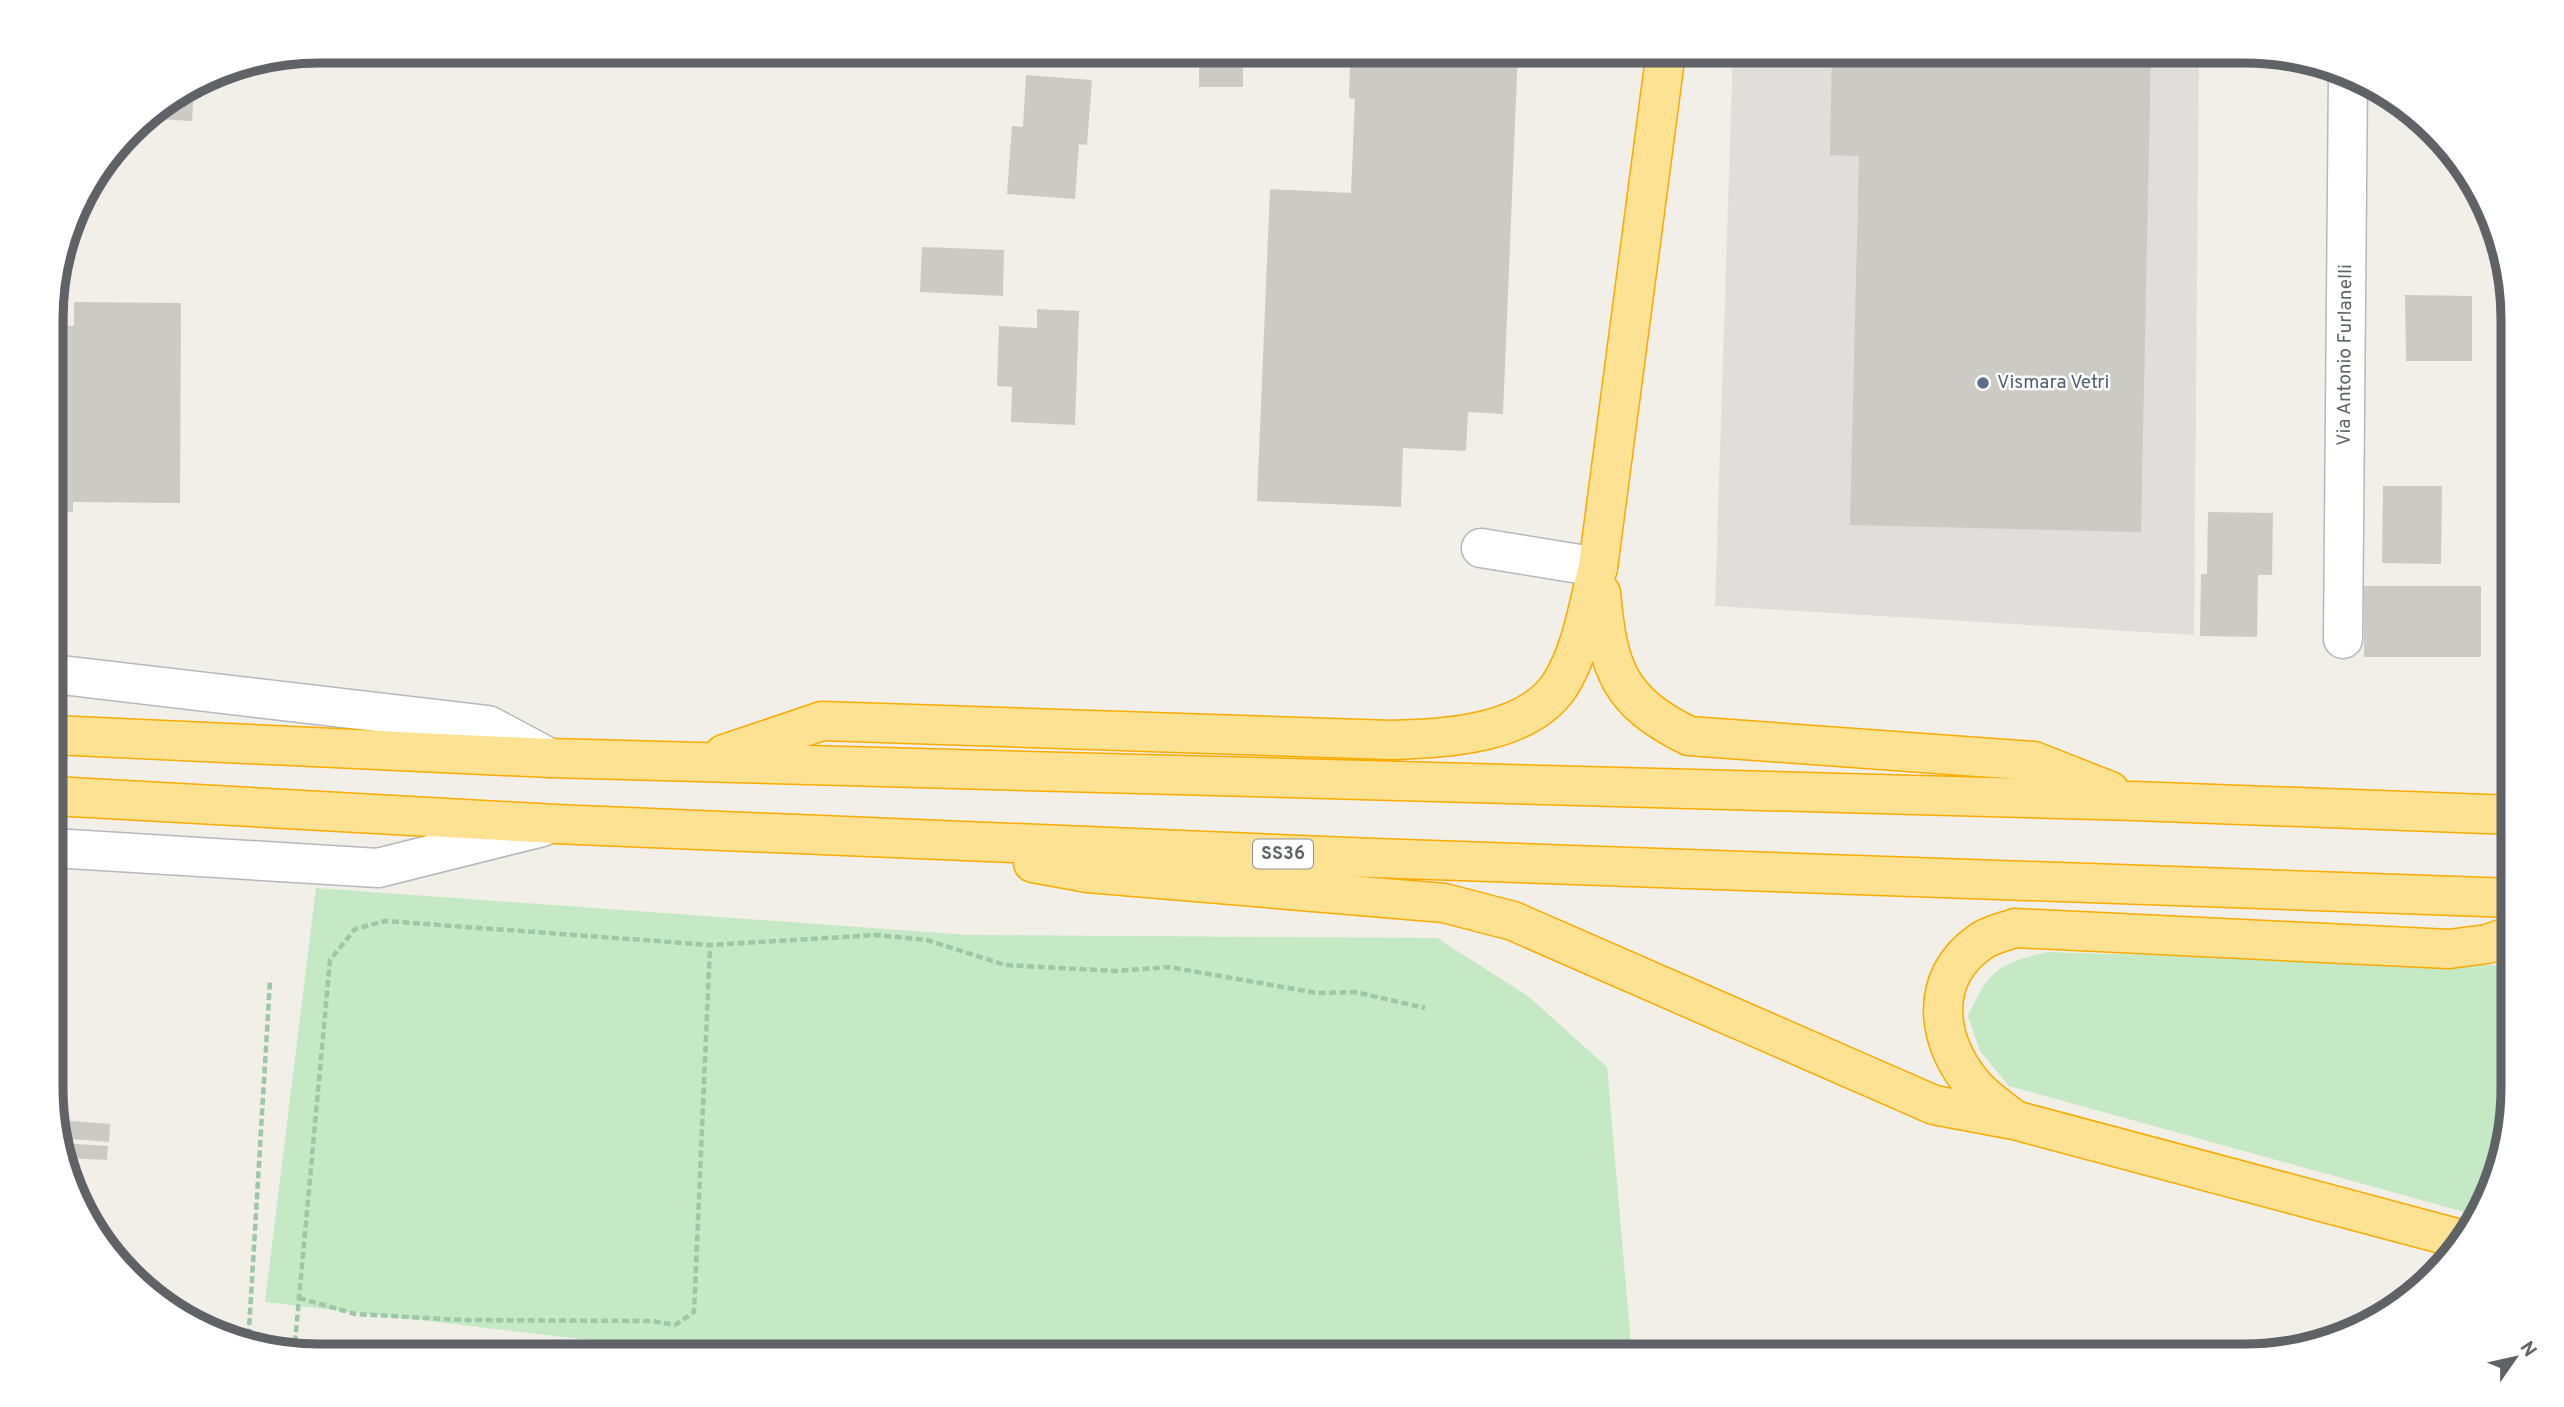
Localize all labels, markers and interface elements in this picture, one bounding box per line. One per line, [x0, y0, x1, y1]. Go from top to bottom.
street label: Via Antonio Furlanelli [2333, 264, 2358, 446]
place label: Vismara Vetri [1997, 371, 2109, 395]
marker: Vismara Vetri [1975, 375, 1991, 391]
road number: SS36 [1253, 840, 1313, 868]
north arrow [2480, 1323, 2550, 1393]
text: N [2514, 1337, 2541, 1362]

